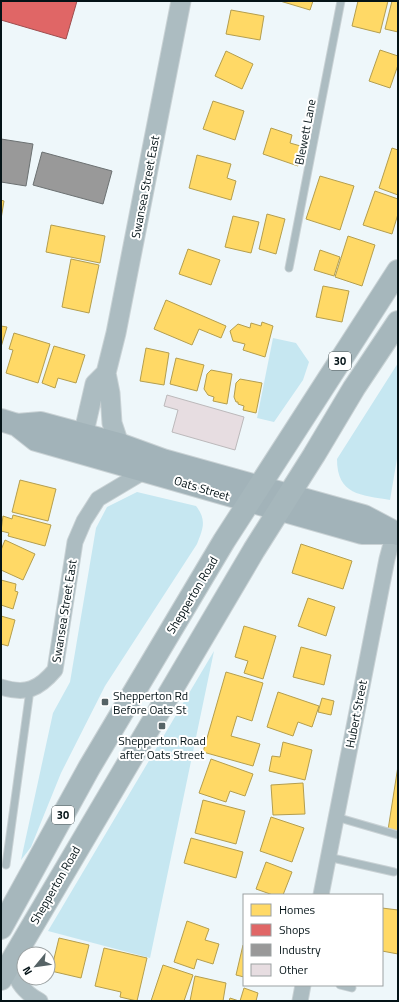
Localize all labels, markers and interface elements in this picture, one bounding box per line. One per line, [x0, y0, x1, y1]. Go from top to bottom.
street label: Blewett Lane [289, 97, 321, 167]
street label: Swansea Street East [126, 133, 164, 240]
road number: 30 [329, 352, 351, 370]
street label: Oats Street [172, 471, 233, 506]
street label: Shepperton Road [161, 553, 223, 637]
street label: Swansea Street East [46, 557, 82, 664]
street label: Hubert Street [340, 678, 372, 750]
place label: Shepperton Rd Before Oats St [113, 686, 188, 719]
marker: Shepperton Rd Before Oats St [100, 697, 110, 707]
marker: Shepperton Road after Oats Street [157, 721, 167, 731]
place label: Shepperton Road after Oats Street [118, 731, 206, 764]
road number: 30 [52, 806, 74, 824]
street label: Shepperton Road [25, 842, 85, 928]
legend [243, 894, 383, 986]
text: Homes [279, 900, 315, 919]
text: Shops [279, 920, 311, 939]
text: Industry [279, 940, 321, 959]
north arrow [16, 946, 56, 986]
text: Other [279, 960, 308, 979]
text: N [18, 964, 36, 978]

